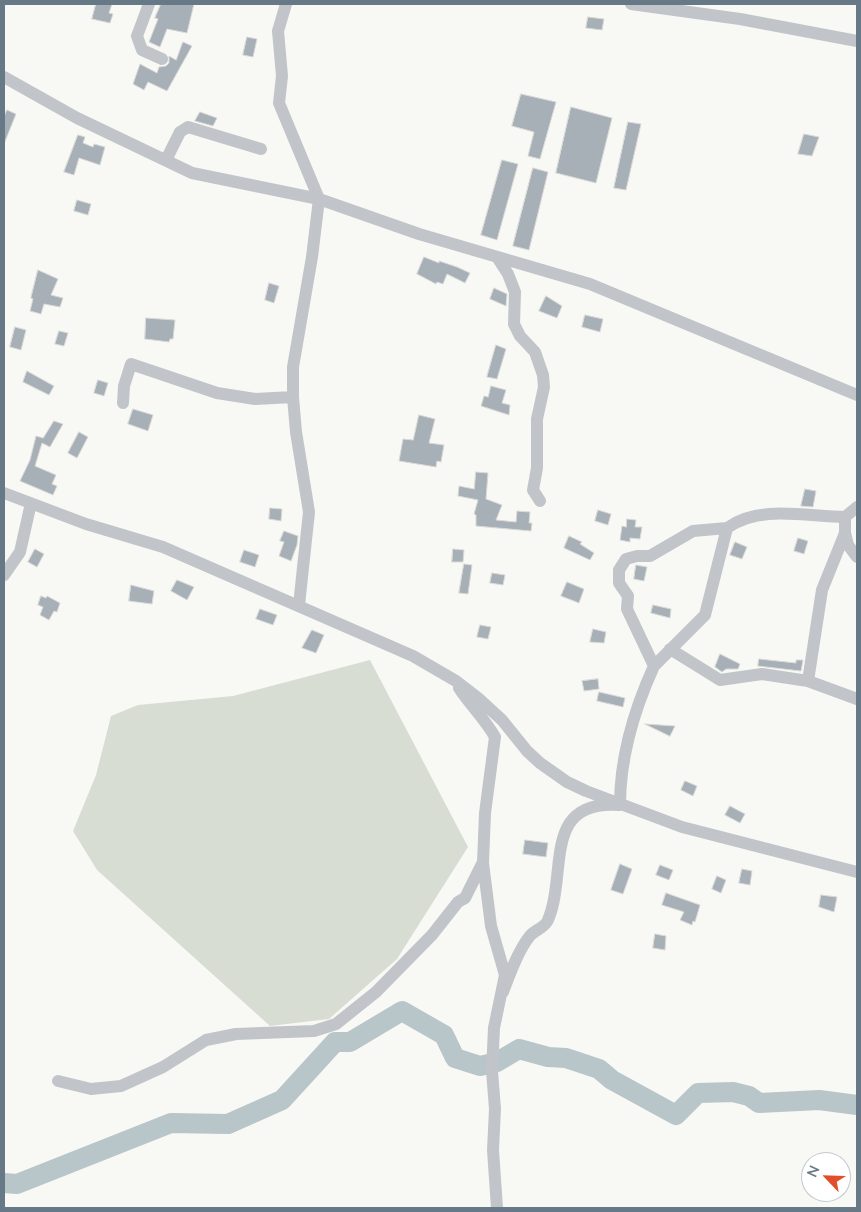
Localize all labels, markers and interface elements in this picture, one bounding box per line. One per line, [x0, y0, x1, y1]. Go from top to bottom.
north arrow [801, 1152, 851, 1202]
text: N [803, 1163, 823, 1179]

